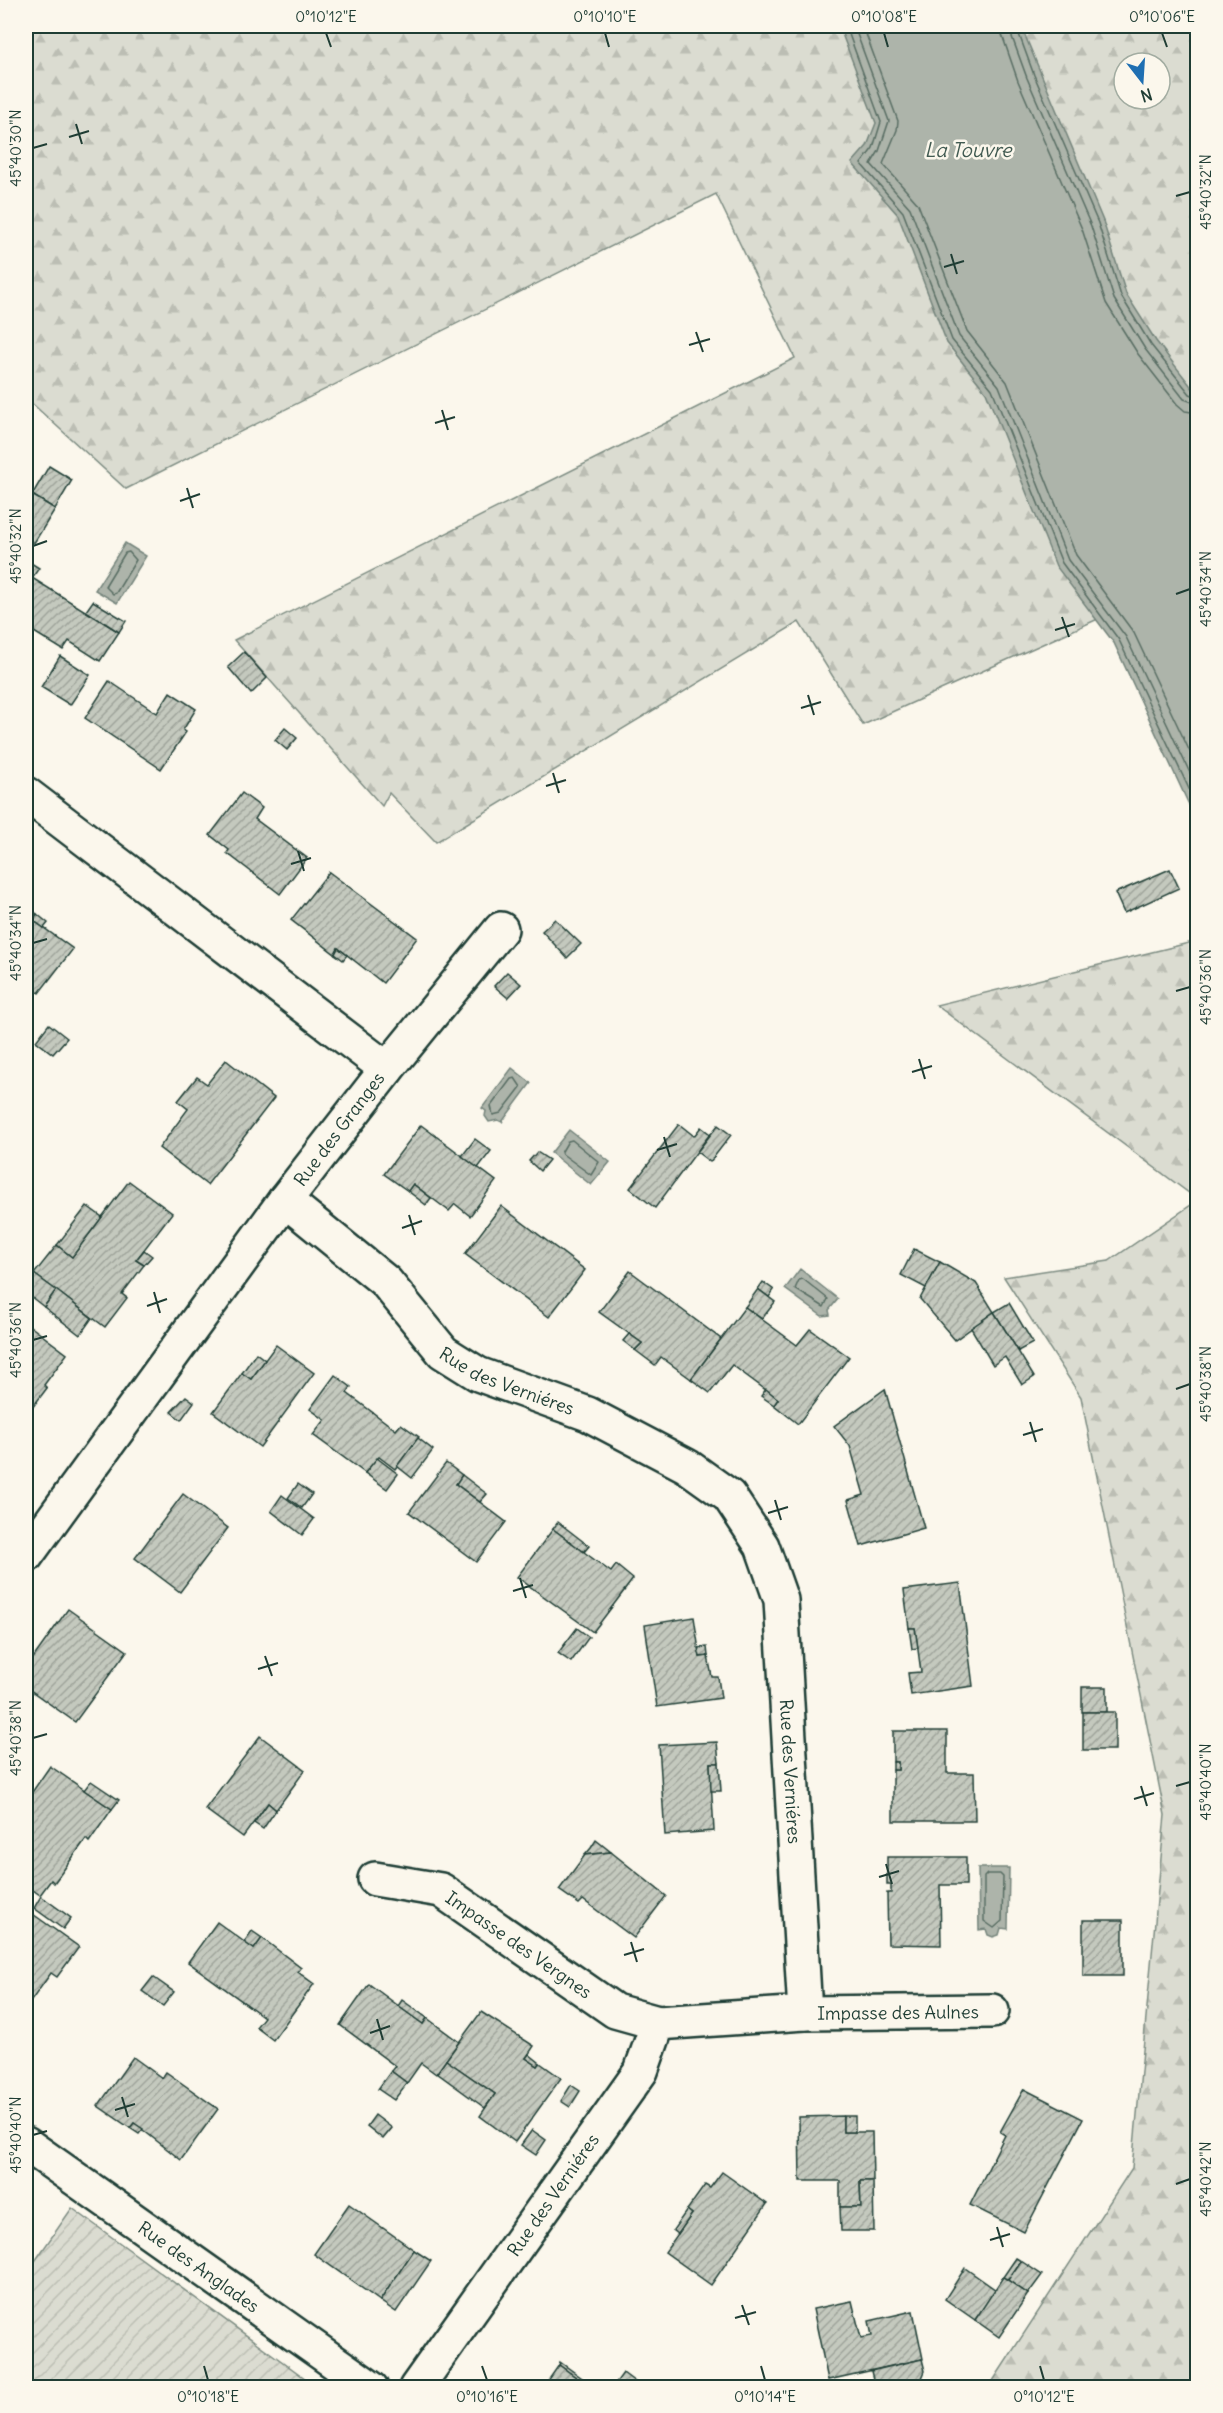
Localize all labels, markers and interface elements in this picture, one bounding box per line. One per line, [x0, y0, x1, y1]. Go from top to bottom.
text: 0°10'12"E [295, 7, 357, 26]
text: 0°10'10"E [573, 7, 637, 26]
text: 0°10'08"E [851, 7, 917, 26]
text: 0°10'06"E [1129, 7, 1195, 26]
north arrow [1112, 51, 1172, 111]
text: N [1138, 84, 1155, 107]
text: 45°40'30"N [6, 109, 25, 187]
water label: La Touvre [924, 137, 1013, 162]
text: 45°40'32"N [1196, 154, 1215, 230]
text: 45°40'32"N [6, 508, 25, 584]
text: 45°40'34"N [1196, 551, 1215, 627]
text: 45°40'34"N [6, 905, 25, 981]
text: 45°40'36"N [1196, 949, 1215, 1025]
street label: Rue des Granges [289, 1067, 389, 1191]
text: 45°40'36"N [6, 1302, 25, 1378]
street label: Rue des Verniéres [435, 1341, 578, 1420]
text: 45°40'38"N [1196, 1346, 1215, 1422]
street label: Rue des Verniéres [775, 1698, 807, 1844]
text: 45°40'38"N [6, 1700, 25, 1776]
text: 45°40'40"N [1196, 1744, 1215, 1820]
street label: Impasse des Vergnes [441, 1885, 597, 2003]
street label: Impasse des Aulnes [817, 2000, 979, 2024]
text: 45°40'40"N [6, 2097, 25, 2173]
street label: Rue des Verniéres [502, 2129, 604, 2261]
text: 45°40'42"N [1196, 2141, 1215, 2217]
street label: Rue des Anglades [134, 2216, 264, 2317]
text: 0°10'18"E [177, 2387, 239, 2406]
text: 0°10'16"E [456, 2387, 518, 2406]
text: 0°10'14"E [734, 2387, 796, 2406]
text: 0°10'12"E [1013, 2387, 1075, 2406]

